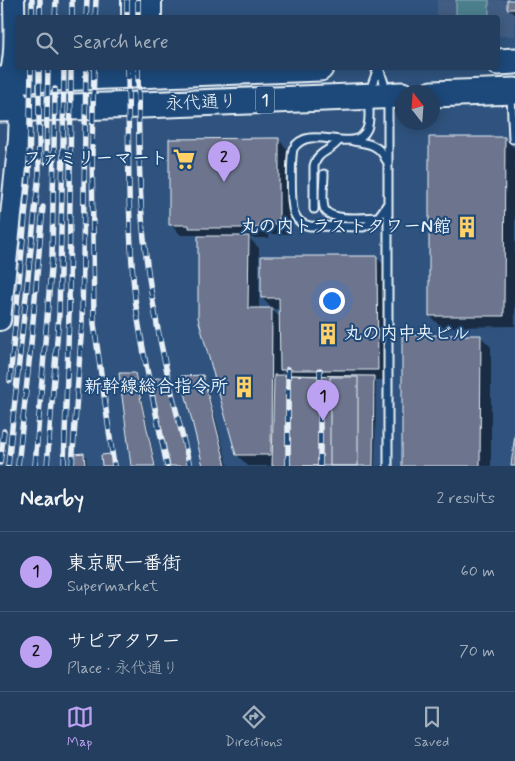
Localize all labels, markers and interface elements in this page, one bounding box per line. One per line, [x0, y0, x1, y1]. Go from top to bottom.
search box [15, 15, 500, 70]
icon: search [33, 29, 61, 57]
text: Search here [73, 30, 169, 55]
north arrow [395, 85, 440, 130]
road number: 1 [256, 86, 274, 114]
street label: 永代通り [165, 90, 237, 116]
pin: 2 [208, 141, 240, 182]
supermarket icon: ファミリーマート [171, 146, 197, 172]
place label: ファミリーマート [23, 147, 168, 171]
building icon: 丸の内トラストタワーN館 [454, 214, 480, 240]
place label: 丸の内トラストタワーN館 [240, 215, 451, 239]
your location [319, 288, 345, 314]
building icon: 丸の内中央ビル [315, 321, 341, 347]
place label: 丸の内中央ビル [344, 322, 470, 346]
building icon: 新幹線総合指令所 [231, 374, 257, 400]
place label: 新幹線総合指令所 [84, 375, 228, 399]
pin: 1 [307, 380, 339, 421]
text: Nearby [20, 485, 84, 513]
text: 2 results [437, 488, 495, 509]
text: 東京駅一番街 [67, 551, 181, 576]
text: 1 [32, 561, 40, 582]
text: 60 m [461, 561, 495, 582]
text: Supermarket [67, 576, 158, 597]
text: サピアタワー [67, 629, 180, 654]
text: 2 [32, 641, 40, 662]
text: 70 m [459, 641, 495, 662]
text: Place · 永代通り [67, 658, 179, 679]
tab: Map [66, 703, 94, 751]
tab: Directions [225, 703, 283, 751]
tab: Saved [414, 703, 449, 751]

